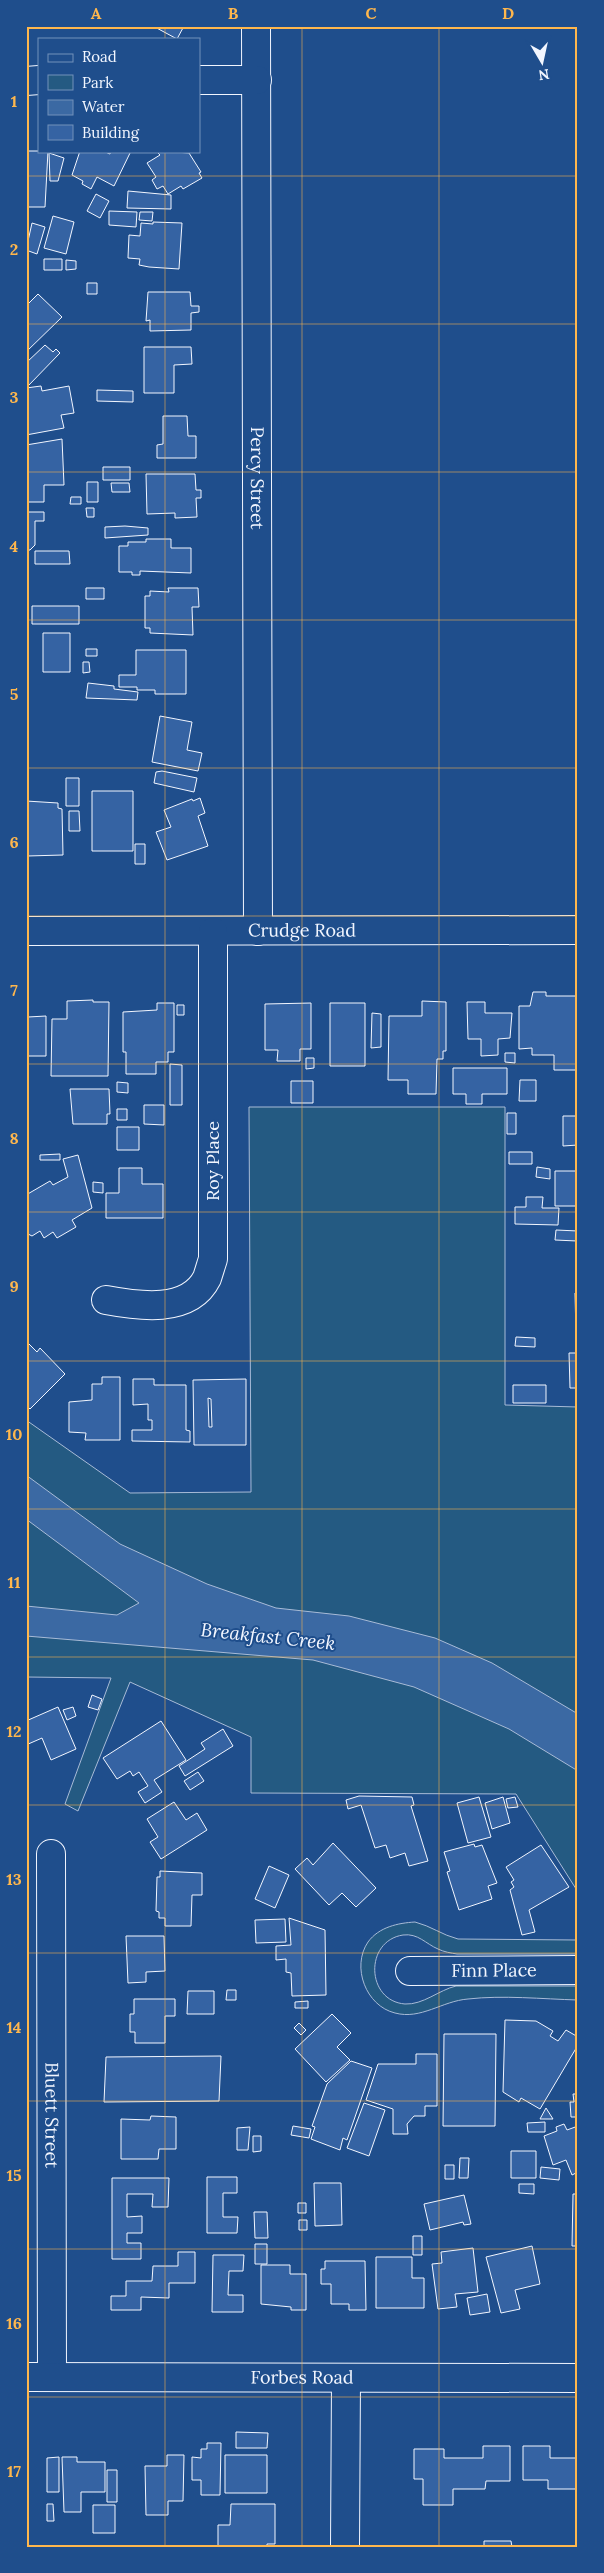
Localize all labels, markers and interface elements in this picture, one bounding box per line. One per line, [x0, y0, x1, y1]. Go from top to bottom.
text: A [91, 3, 102, 23]
text: B [228, 3, 239, 23]
text: C [365, 3, 377, 23]
text: D [502, 3, 514, 23]
legend [38, 38, 200, 152]
north arrow [516, 38, 566, 88]
text: Road [82, 47, 117, 66]
text: N [537, 65, 551, 85]
text: Park [82, 73, 113, 92]
text: 1 [11, 91, 17, 111]
text: Water [82, 97, 125, 116]
text: Building [82, 123, 140, 142]
text: 2 [10, 239, 18, 259]
text: 3 [10, 387, 19, 407]
street label: Percy Street [246, 426, 269, 530]
text: 4 [10, 536, 19, 556]
text: 5 [10, 684, 19, 704]
text: 6 [9, 832, 19, 852]
street label: Crudge Road [248, 918, 356, 942]
text: 7 [10, 980, 18, 1000]
street label: Roy Place [201, 1121, 224, 1201]
text: 8 [9, 1128, 19, 1148]
text: 9 [9, 1276, 19, 1296]
text: 10 [6, 1424, 22, 1444]
text: 11 [8, 1572, 21, 1592]
water label: Breakfast Creek [199, 1617, 337, 1655]
text: 12 [6, 1721, 22, 1741]
text: 13 [6, 1869, 22, 1889]
street label: Finn Place [451, 1958, 537, 1982]
text: 14 [6, 2017, 22, 2037]
street label: Bluett Street [40, 2062, 64, 2168]
text: 15 [6, 2165, 22, 2185]
text: 16 [6, 2313, 22, 2333]
street label: Forbes Road [250, 2365, 354, 2389]
text: 17 [7, 2461, 21, 2481]

